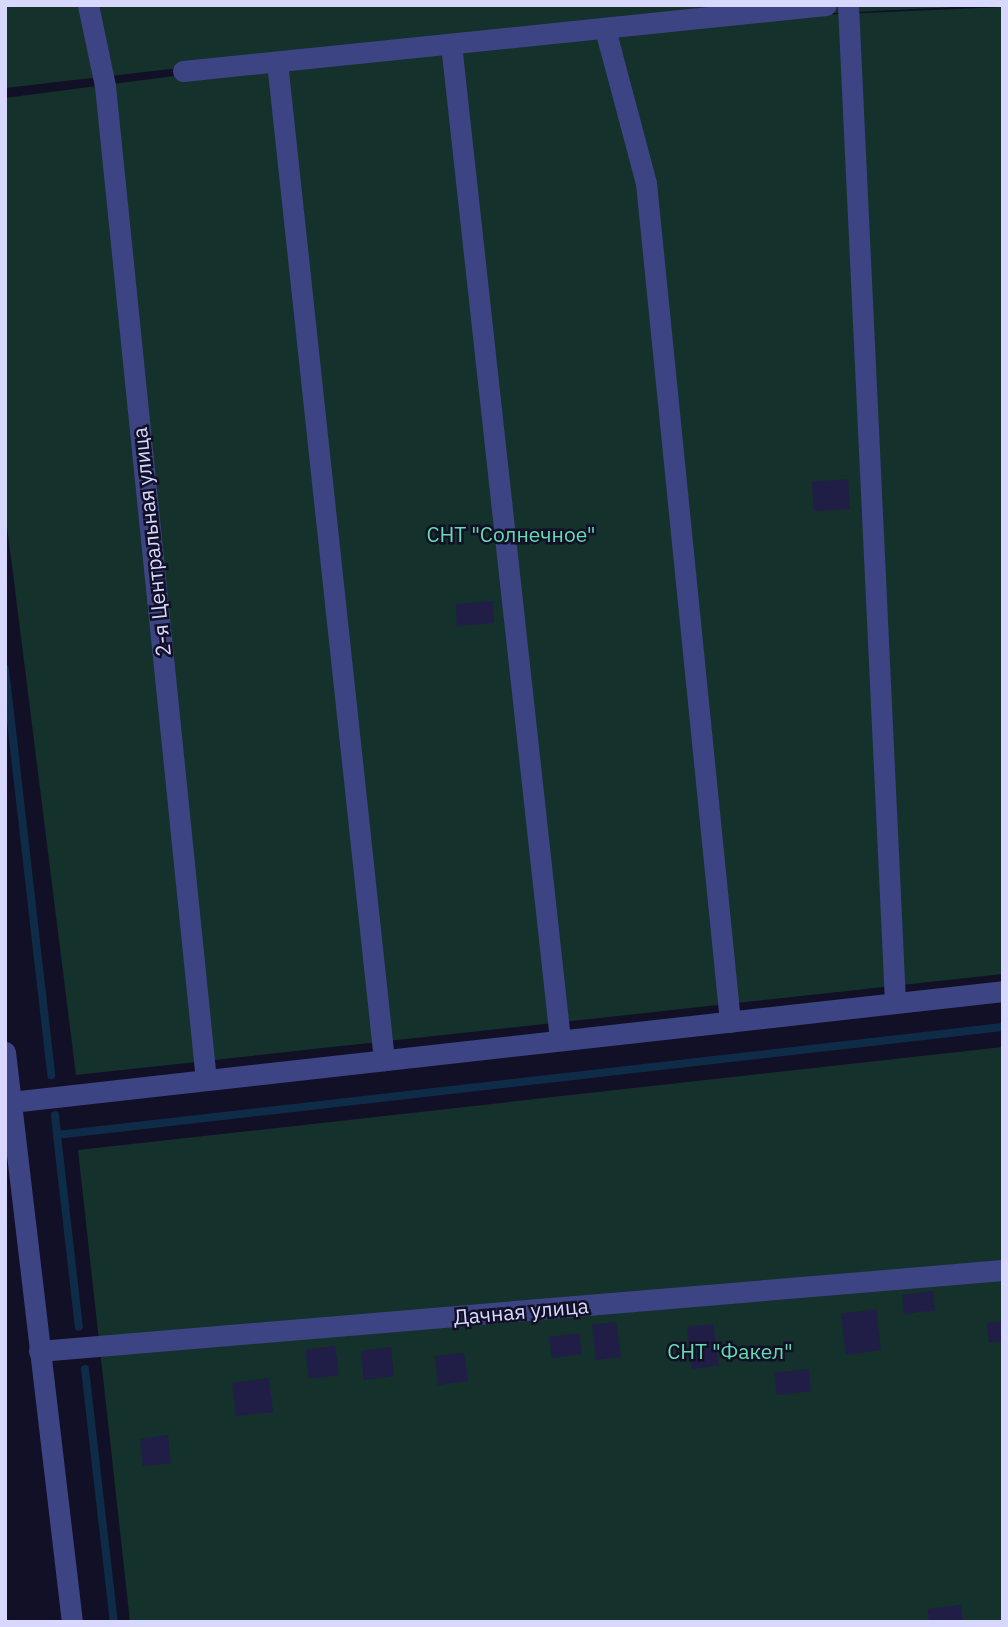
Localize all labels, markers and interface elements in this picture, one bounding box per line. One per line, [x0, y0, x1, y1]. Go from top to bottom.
street label: 2-я Центральная улица [126, 426, 176, 658]
park label: СНТ "Солнечное" [426, 521, 596, 547]
street label: Дачная улица [452, 1293, 590, 1329]
park label: СНТ "Факел" [667, 1338, 793, 1364]

